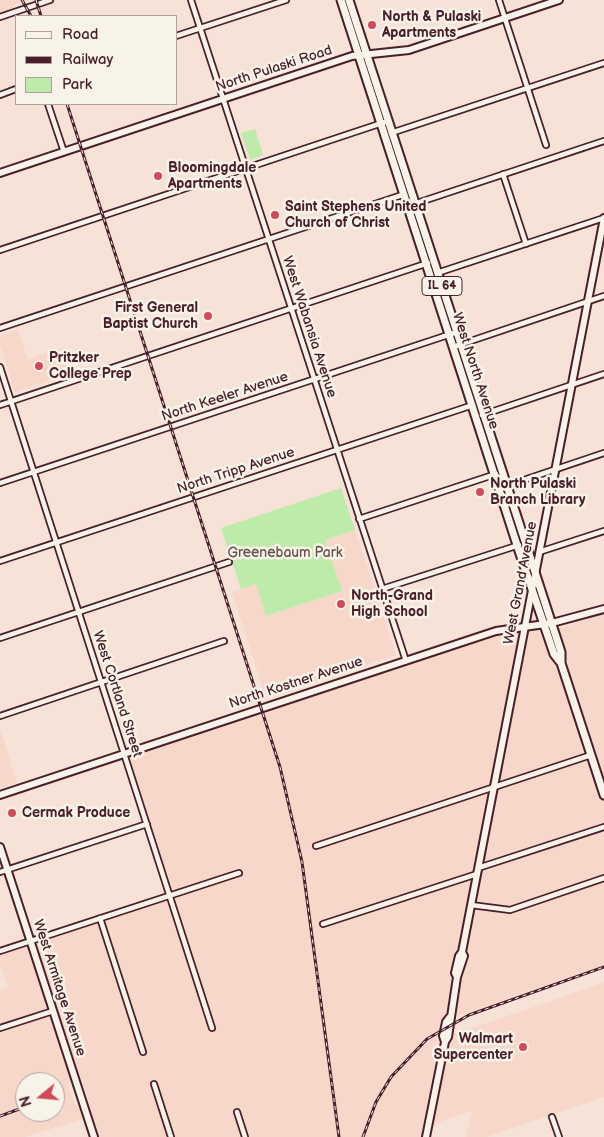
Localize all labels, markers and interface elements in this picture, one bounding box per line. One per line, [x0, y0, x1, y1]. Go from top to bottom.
place label: North & Pulaski Apartments [382, 9, 481, 41]
legend [15, 15, 178, 105]
marker: North & Pulaski Apartments [366, 19, 378, 31]
text: Road [62, 25, 98, 44]
street label: North Pulaski Road [214, 42, 334, 96]
text: Railway [62, 50, 113, 69]
text: Park [62, 75, 92, 94]
place label: Bloomingdale Apartments [168, 160, 256, 192]
marker: Bloomingdale Apartments [152, 170, 164, 182]
place label: Saint Stephens United Church of Christ [285, 199, 426, 232]
marker: Saint Stephens United Church of Christ [269, 209, 281, 221]
street label: West Wabansia Avenue [278, 254, 340, 400]
road number: IL 64 [422, 276, 462, 296]
place label: First General Baptist Church [103, 300, 198, 332]
marker: First General Baptist Church [202, 310, 214, 322]
street label: West North Avenue [448, 310, 502, 432]
place label: Pritzker College Prep [49, 350, 132, 382]
marker: Pritzker College Prep [33, 360, 45, 372]
street label: North Keeler Avenue [160, 369, 290, 425]
street label: North Tripp Avenue [175, 444, 297, 498]
place label: North Pulaski Branch Library [490, 476, 585, 508]
marker: North Pulaski Branch Library [474, 486, 486, 498]
street label: West Grand Avenue [501, 520, 541, 646]
park label: Greenebaum Park [227, 545, 343, 561]
place label: North-Grand High School [351, 588, 433, 620]
marker: North-Grand High School [335, 598, 347, 610]
street label: West Cortland Street [89, 629, 145, 759]
street label: North Kostner Avenue [227, 653, 365, 713]
place label: Cermak Produce [22, 805, 130, 821]
marker: Cermak Produce [6, 807, 18, 819]
street label: West Armitage Avenue [29, 918, 89, 1058]
place label: Walmart Supercenter [434, 1031, 513, 1064]
marker: Walmart Supercenter [517, 1041, 529, 1053]
north arrow [15, 1072, 65, 1122]
text: N [16, 1094, 36, 1109]

